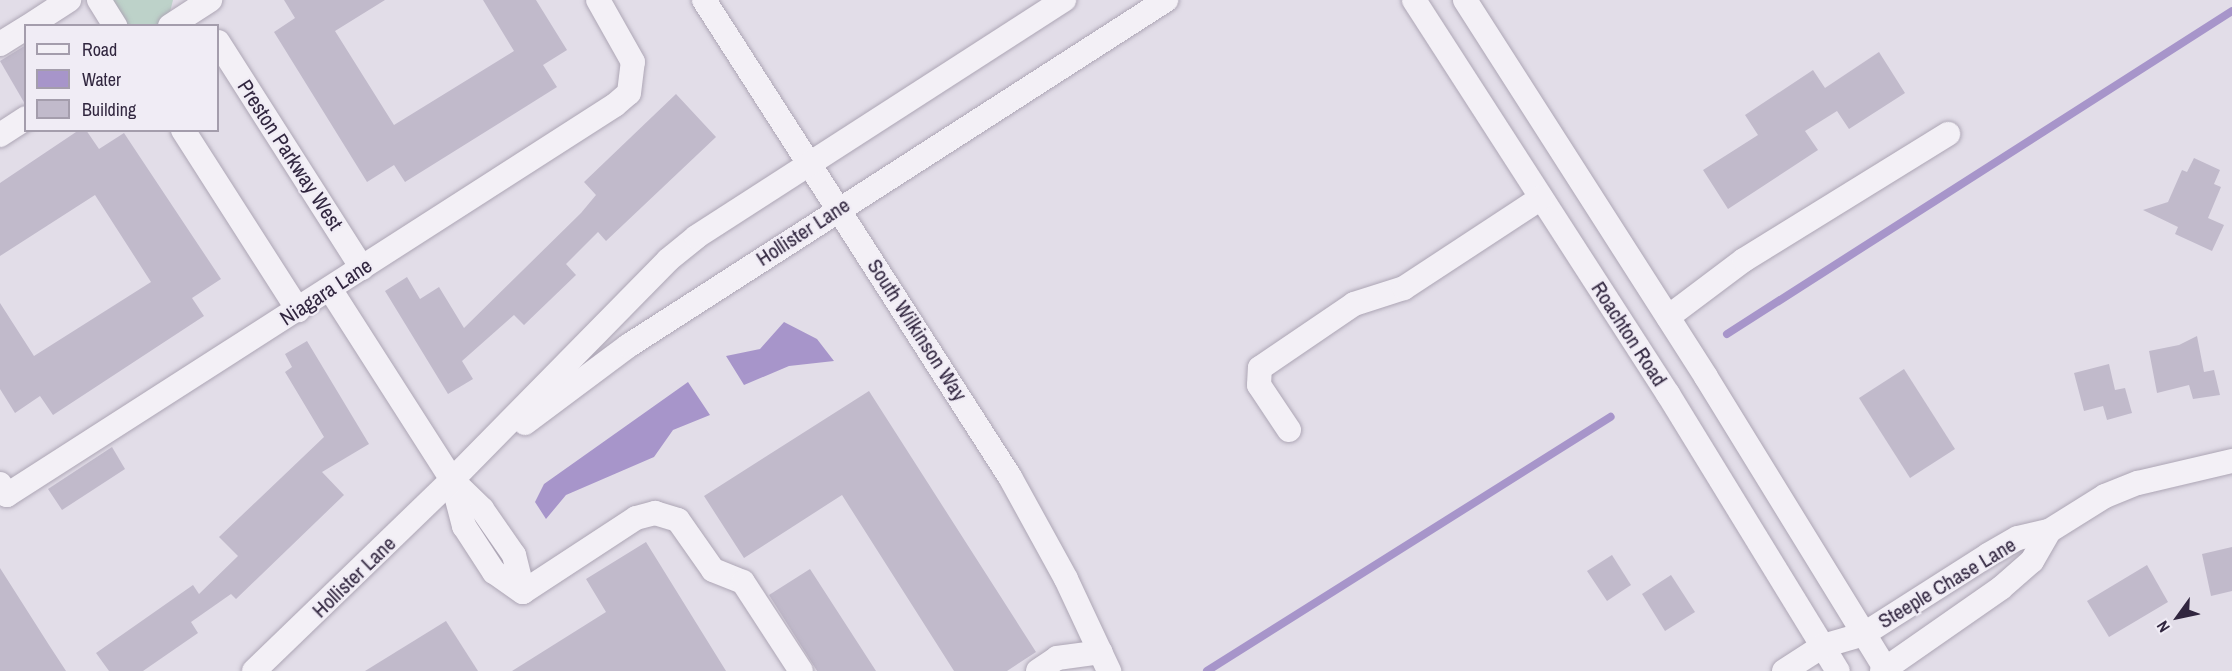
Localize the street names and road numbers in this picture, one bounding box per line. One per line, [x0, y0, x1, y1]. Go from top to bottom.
street label: Preston Parkway West [232, 75, 348, 235]
street label: Hollister Lane [752, 193, 854, 271]
street label: Niagara Lane [275, 253, 377, 331]
street label: South Wilkinson Way [862, 254, 972, 406]
street label: Roachton Road [1586, 277, 1672, 391]
street label: Hollister Lane [307, 531, 401, 623]
street label: Steeple Chase Lane [1874, 532, 2020, 634]

